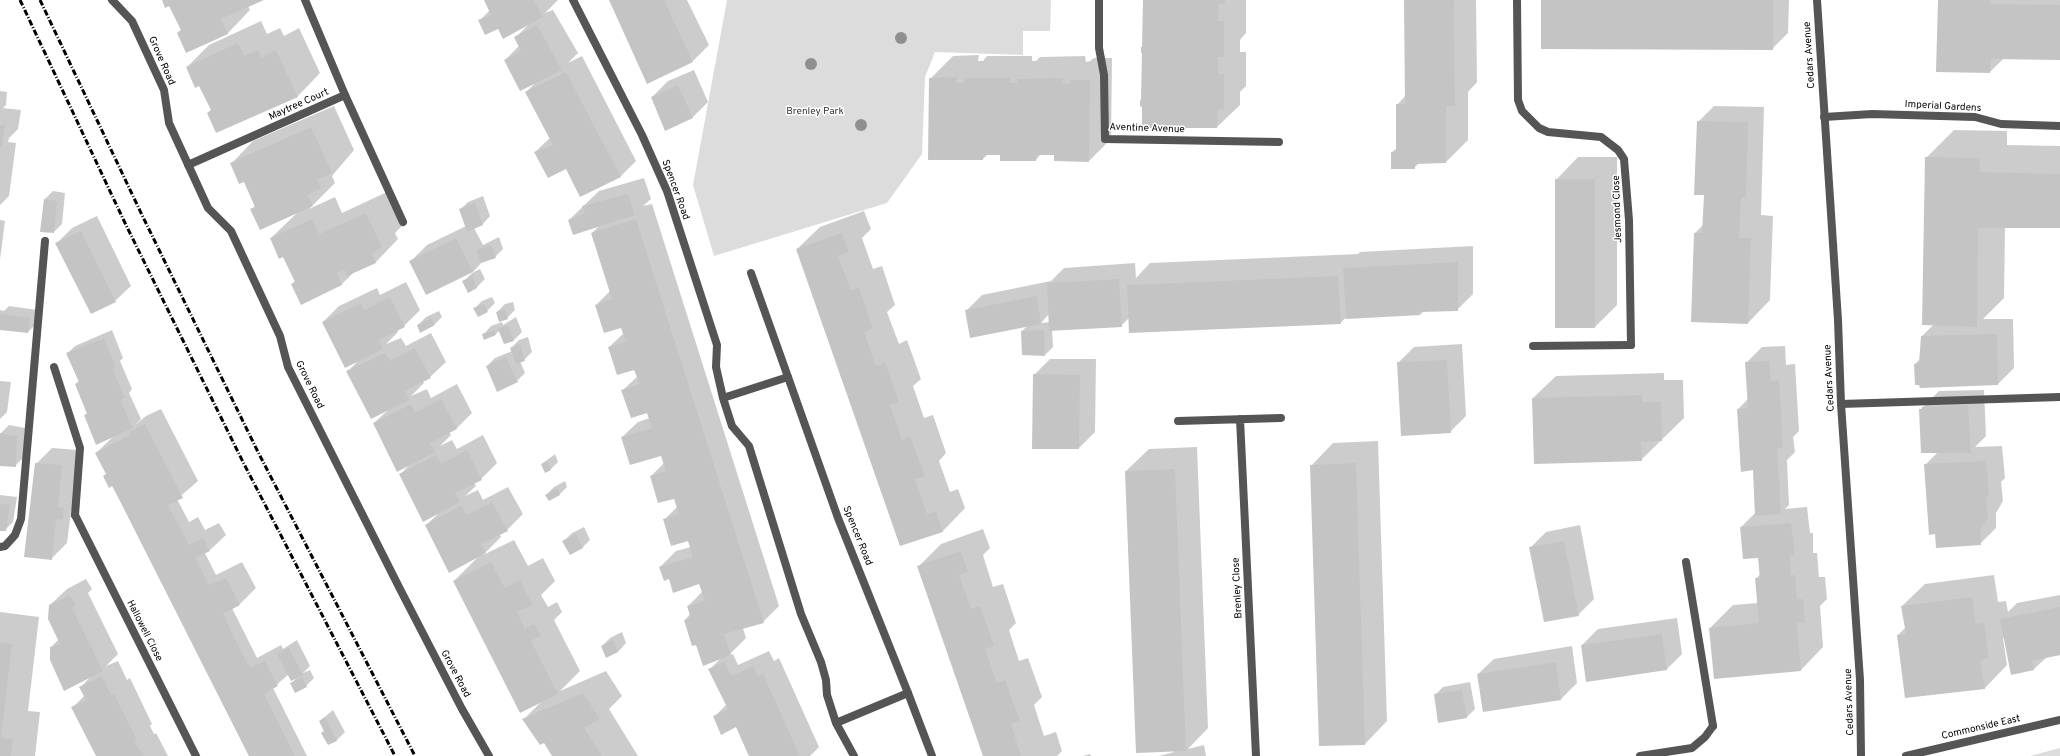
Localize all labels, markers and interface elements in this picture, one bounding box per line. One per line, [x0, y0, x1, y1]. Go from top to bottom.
street label: Cedars Avenue [1802, 21, 1818, 89]
street label: Grove Road [145, 35, 177, 87]
street label: Maytree Court [267, 86, 331, 124]
street label: Imperial Gardens [1904, 99, 1982, 115]
park label: Brenley Park [786, 106, 844, 118]
street label: Aventine Avenue [1109, 122, 1185, 136]
street label: Spencer Road [659, 158, 691, 222]
street label: Jesmond Close [1611, 175, 1625, 243]
street label: Cedars Avenue [1822, 344, 1838, 412]
street label: Grove Road [292, 359, 326, 411]
street label: Spencer Road [840, 505, 874, 567]
street label: Brenley Close [1230, 557, 1246, 619]
street label: Hallowell Close [123, 598, 165, 664]
street label: Grove Road [437, 648, 473, 700]
street label: Cedars Avenue [1843, 668, 1857, 736]
street label: Commonside East [1940, 713, 2022, 743]

